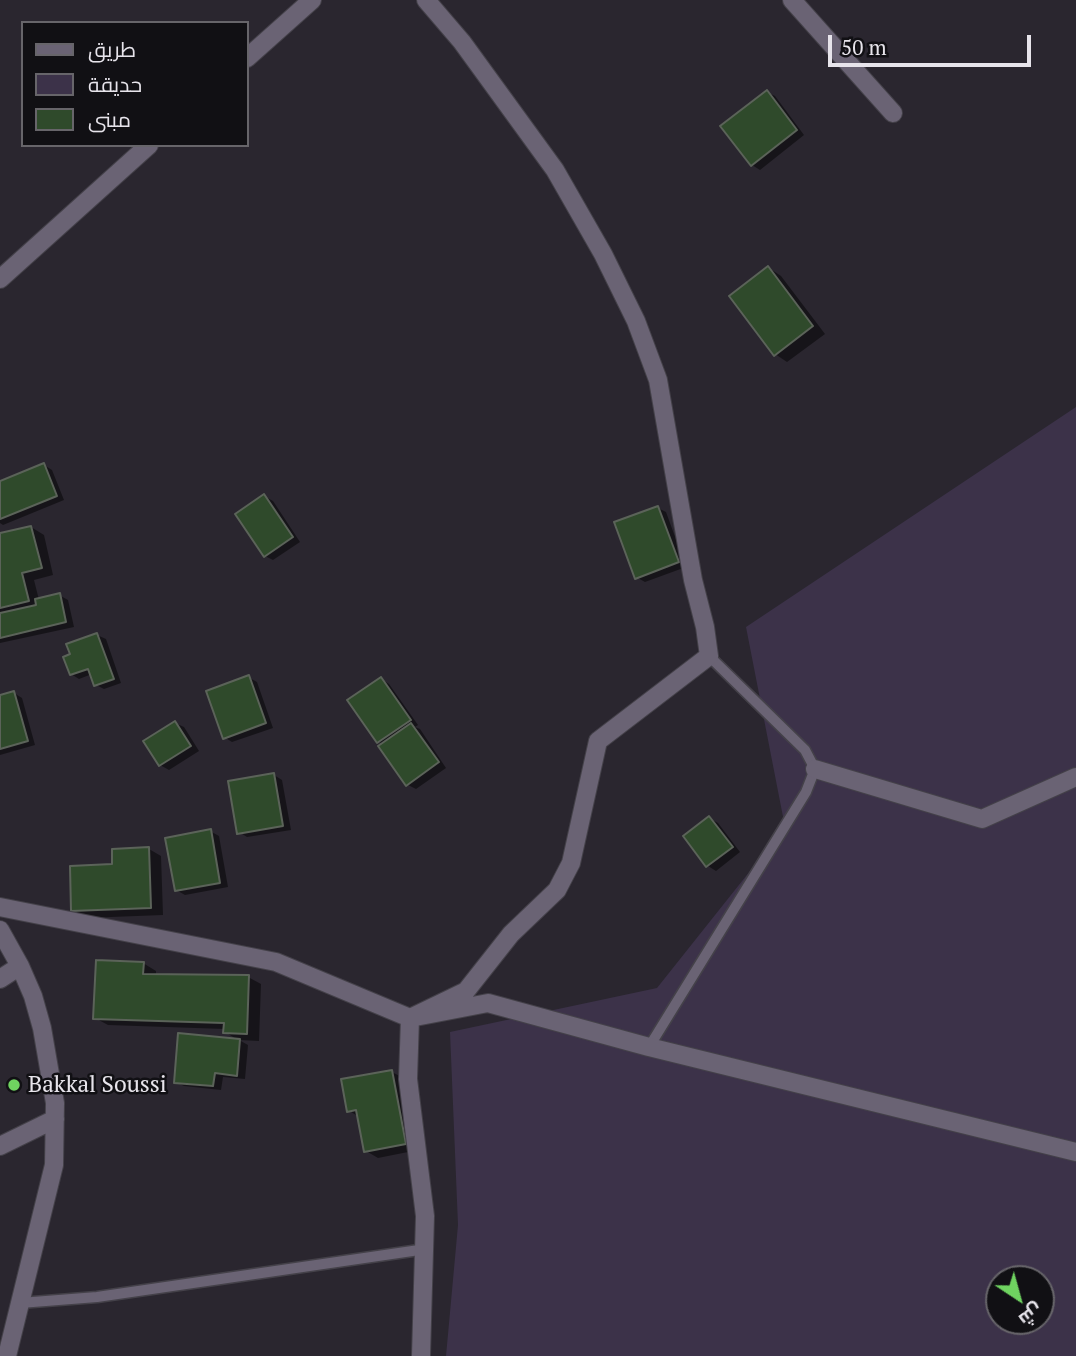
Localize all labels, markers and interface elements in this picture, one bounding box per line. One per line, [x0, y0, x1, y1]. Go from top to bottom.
legend [21, 21, 248, 147]
scale bar [831, 21, 1034, 65]
text: 50 m [841, 33, 887, 61]
text: طريق [88, 35, 136, 63]
text: حديقة [88, 70, 142, 98]
text: مبنى [88, 105, 131, 133]
place label: Bakkal Soussi [28, 1071, 167, 1099]
marker: Bakkal Soussi [6, 1077, 22, 1093]
north arrow [985, 1265, 1055, 1335]
text: ش [1014, 1298, 1049, 1333]

